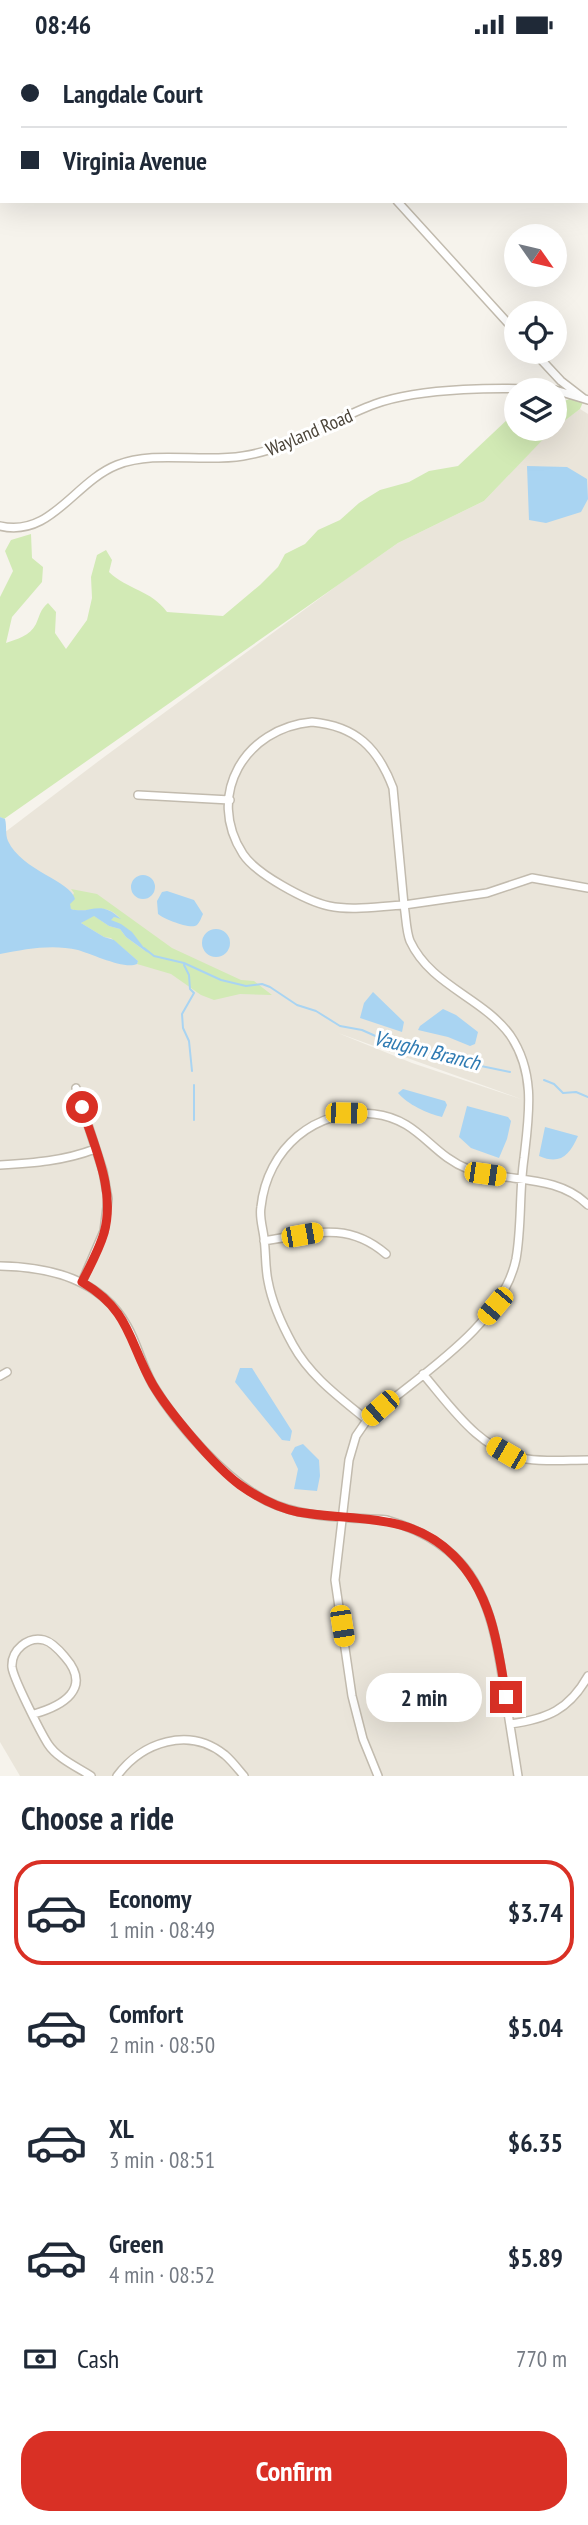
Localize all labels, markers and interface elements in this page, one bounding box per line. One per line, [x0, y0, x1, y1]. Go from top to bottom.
text: 08:46 [35, 8, 91, 41]
text: Langdale Court [63, 77, 203, 110]
text: Virginia Avenue [63, 144, 207, 177]
north arrow [504, 224, 567, 287]
map controls [504, 224, 567, 441]
button: locate [504, 301, 567, 364]
button: layers [504, 378, 567, 441]
street label: Wayland Road [262, 403, 356, 461]
water label: Vaughn Branch [371, 1024, 485, 1077]
route start [66, 1091, 98, 1123]
car [325, 1102, 368, 1124]
car [463, 1161, 508, 1187]
car [280, 1221, 325, 1249]
car [474, 1283, 517, 1329]
car [358, 1386, 403, 1430]
car [483, 1433, 530, 1473]
car [329, 1604, 356, 1648]
callout: 2 min [366, 1673, 482, 1721]
route end [490, 1681, 522, 1713]
text: 2 min [401, 1683, 447, 1712]
text: Choose a ride [21, 1797, 174, 1839]
icon: car [25, 1881, 88, 1944]
text: Economy [109, 1882, 191, 1915]
text: $3.74 [508, 1896, 563, 1929]
text: 1 min · 08:49 [109, 1915, 215, 1944]
icon: car [25, 1996, 88, 2059]
text: Comfort [109, 1997, 183, 2030]
text: $5.04 [508, 2011, 563, 2044]
text: 2 min · 08:50 [109, 2030, 215, 2059]
icon: car [25, 2111, 88, 2174]
text: XL [109, 2112, 134, 2145]
text: $6.35 [508, 2126, 563, 2159]
text: 3 min · 08:51 [109, 2145, 215, 2174]
icon: car [25, 2226, 88, 2289]
text: Green [109, 2227, 164, 2260]
text: $5.89 [508, 2241, 563, 2274]
text: 4 min · 08:52 [109, 2260, 215, 2289]
icon: cash [21, 2340, 59, 2378]
text: Cash [77, 2342, 119, 2375]
text: 770 m [516, 2344, 567, 2373]
button: Confirm [21, 2431, 567, 2511]

